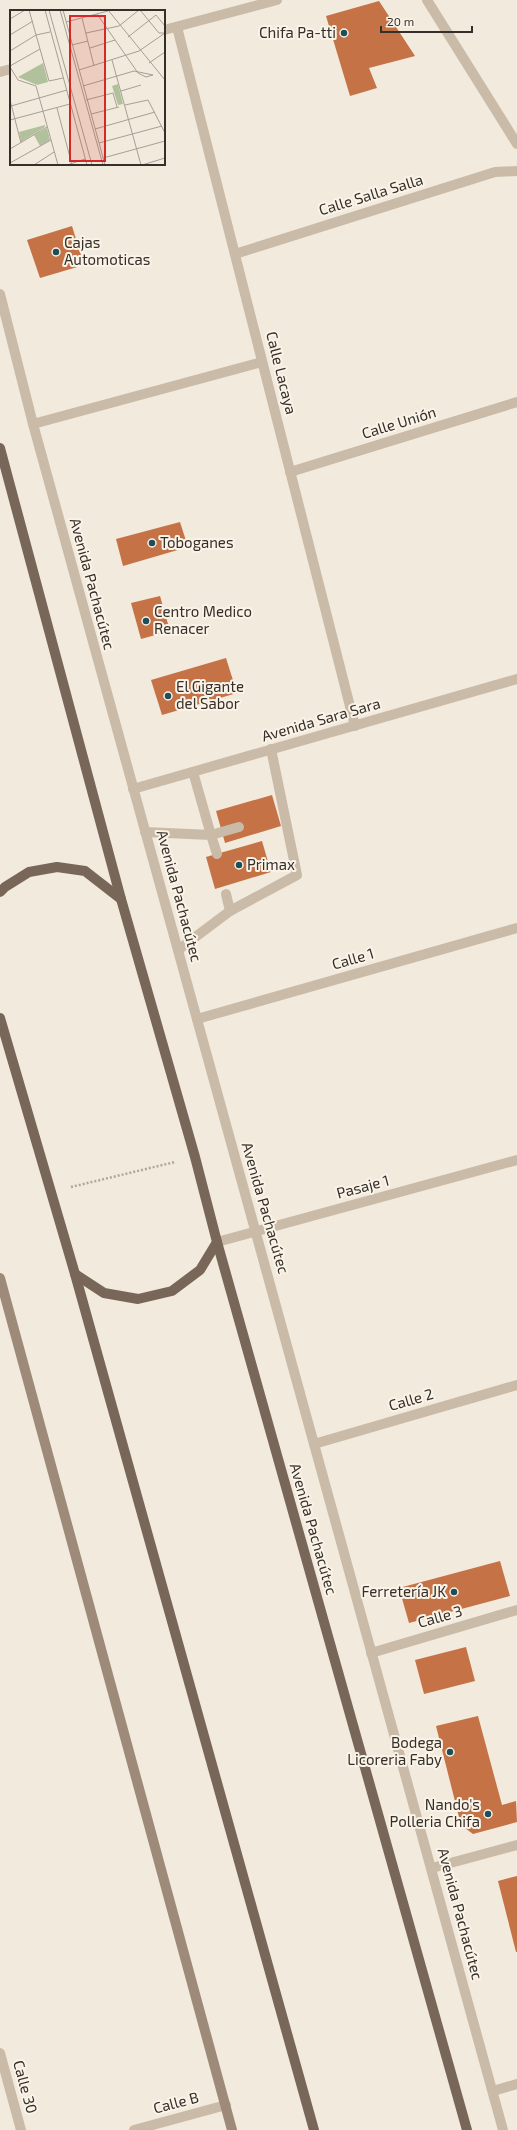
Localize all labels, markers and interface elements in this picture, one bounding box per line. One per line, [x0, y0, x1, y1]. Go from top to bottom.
scale bar [381, 8, 472, 34]
inset map [10, 10, 165, 165]
text: 20 m [387, 14, 414, 28]
place label: Chifa Pa-tti [259, 23, 336, 41]
marker: Chifa Pa-tti [339, 28, 349, 38]
street label: Calle Salla Salla [316, 170, 425, 218]
place label: Cajas Automoticas [64, 233, 150, 268]
marker: Cajas Automoticas [51, 247, 61, 257]
street label: Calle Lacaya [263, 329, 301, 416]
street label: Calle Unión [359, 402, 438, 442]
street label: Avenida Pachacútec [67, 516, 119, 652]
place label: Toboganes [160, 533, 234, 551]
marker: Toboganes [147, 538, 157, 548]
place label: Centro Medico Renacer [154, 602, 252, 637]
marker: Centro Medico Renacer [141, 616, 151, 626]
place label: El Gigante del Sabor [176, 677, 244, 712]
marker: El Gigante del Sabor [163, 691, 173, 701]
street label: Avenida Sara Sara [259, 693, 382, 745]
street label: Avenida Pachacútec [154, 828, 206, 964]
place label: Primax [247, 855, 295, 873]
marker: Primax [234, 860, 244, 870]
street label: Calle 1 [330, 943, 376, 973]
street label: Avenida Pachacútec [239, 1140, 293, 1276]
street label: Pasaje 1 [334, 1170, 391, 1203]
street label: Calle 2 [386, 1384, 435, 1414]
street label: Avenida Pachacútec [287, 1461, 341, 1597]
place label: Ferretería JK [361, 1582, 446, 1600]
marker: Ferretería JK [449, 1587, 459, 1597]
street label: Calle 3 [415, 1601, 464, 1631]
place label: Bodega Licoreria Faby [347, 1733, 442, 1768]
marker: Bodega Licoreria Faby [445, 1747, 455, 1757]
place label: Nando's Polleria Chifa [390, 1795, 480, 1830]
marker: Nando's Polleria Chifa [483, 1809, 493, 1819]
street label: Avenida Pachacútec [435, 1846, 487, 1982]
street label: Calle 30 [10, 2058, 42, 2115]
street label: Calle B [151, 2087, 200, 2117]

